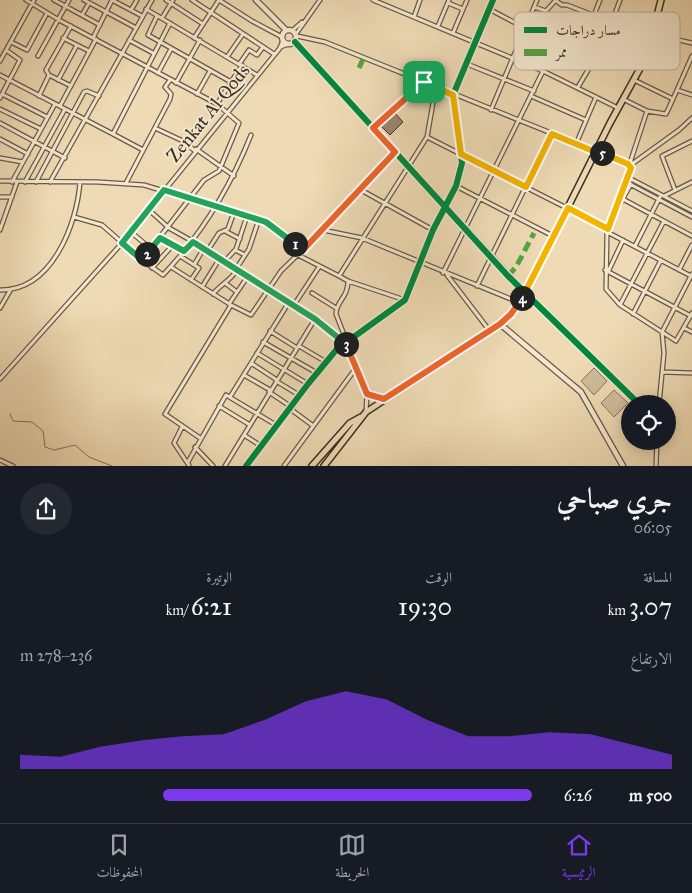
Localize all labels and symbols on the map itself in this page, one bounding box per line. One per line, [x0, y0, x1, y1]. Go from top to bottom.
legend [514, 12, 680, 70]
text: مسار دراجات [556, 22, 621, 39]
text: ممر [554, 44, 567, 61]
street label: Zenkat Al Qods [162, 59, 255, 167]
pin [403, 61, 445, 103]
pin: 5 [590, 140, 614, 166]
pin: 1 [282, 232, 308, 256]
pin: 2 [134, 242, 160, 266]
pin: 4 [510, 286, 534, 310]
pin: 3 [334, 332, 358, 356]

